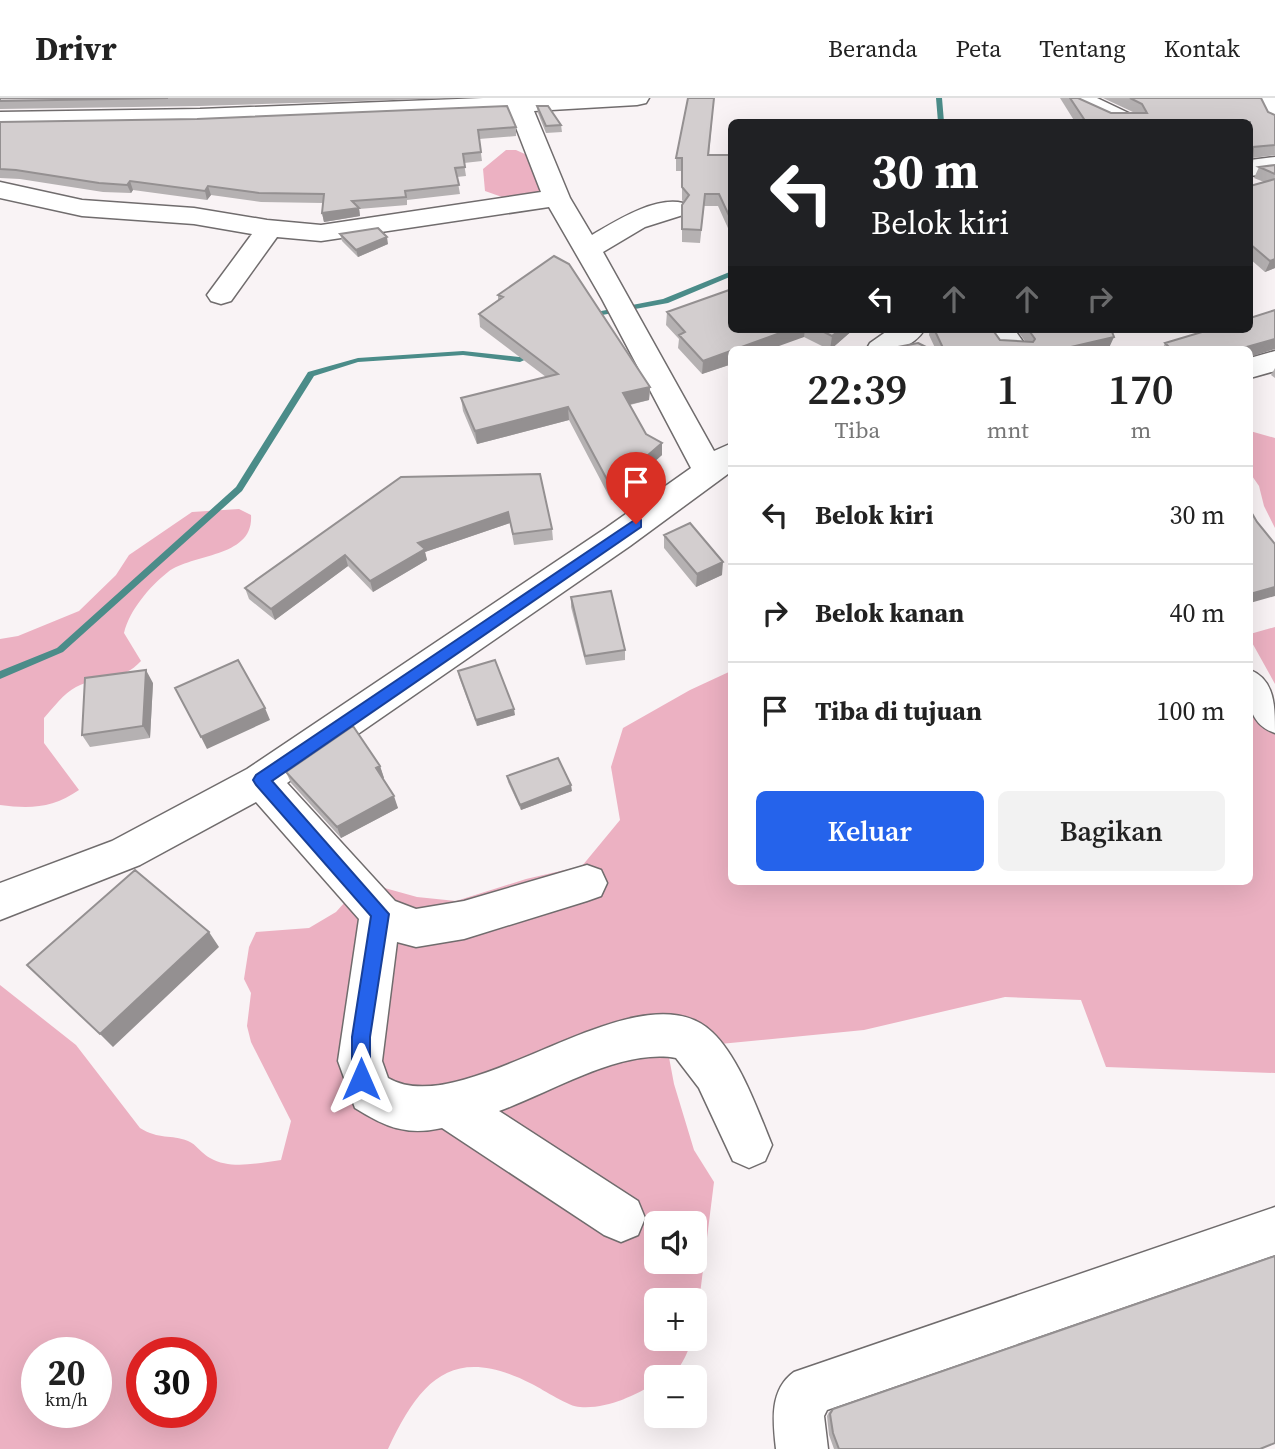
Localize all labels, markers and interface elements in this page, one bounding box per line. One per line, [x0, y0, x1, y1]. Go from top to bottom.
text: Drivr [35, 26, 117, 71]
text: Beranda [828, 32, 917, 65]
text: Peta [955, 32, 1001, 65]
text: Tentang [1039, 32, 1126, 65]
text: Kontak [1164, 32, 1240, 65]
text: 30 m [871, 137, 979, 204]
icon: left [756, 147, 847, 238]
text: Belok kiri [871, 201, 1009, 245]
icon: left [862, 280, 900, 318]
icon: ahead [935, 280, 973, 318]
icon: ahead [1008, 280, 1046, 318]
icon: right [1081, 280, 1119, 318]
text: 22:39 [807, 360, 907, 418]
text: 1 [997, 360, 1019, 418]
text: 170 [1108, 360, 1174, 418]
text: Tiba [834, 414, 880, 446]
text: mnt [987, 414, 1029, 446]
text: m [1130, 414, 1151, 446]
pin [606, 452, 666, 524]
icon: arrive [617, 463, 655, 501]
icon: left [756, 496, 794, 534]
text: Belok kiri [815, 497, 933, 533]
text: 30 m [1170, 497, 1225, 533]
icon: right [756, 594, 794, 632]
text: Belok kanan [815, 595, 964, 631]
text: 40 m [1170, 595, 1225, 631]
icon: arrive [756, 692, 794, 730]
text: Tiba di tujuan [815, 693, 982, 729]
text: 100 m [1157, 693, 1225, 729]
button: Keluar [756, 791, 984, 871]
button: Bagikan [998, 791, 1225, 871]
position arrow [324, 1042, 398, 1116]
map controls [644, 1211, 707, 1428]
button: sound [644, 1211, 707, 1274]
button: + [644, 1288, 707, 1351]
speed limit sign: 30 [126, 1337, 217, 1428]
text: 20 [48, 1349, 85, 1397]
button: − [644, 1365, 707, 1428]
text: km/h [45, 1387, 88, 1412]

